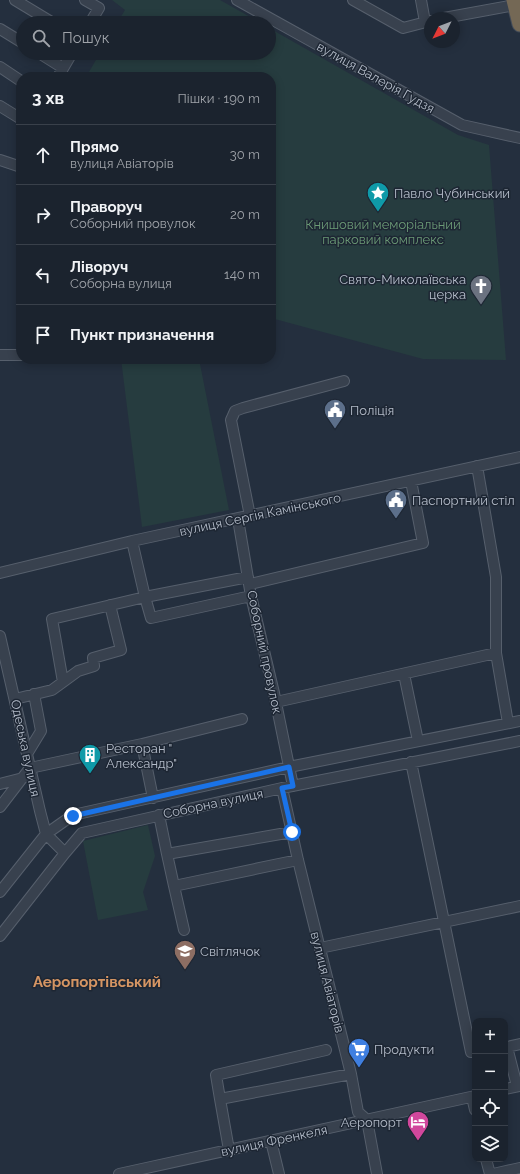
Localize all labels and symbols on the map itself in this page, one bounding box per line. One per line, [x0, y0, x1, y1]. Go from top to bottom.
north arrow [424, 12, 460, 48]
street label: вулиця Валерія Гудзя [314, 39, 437, 116]
place icon: Павло Чубинський [365, 180, 391, 213]
place label: Павло Чубинський [394, 186, 510, 201]
park label: Книшовий меморіальний парковий комплекс [305, 217, 461, 247]
place label: Свято-Миколаївська церка [339, 272, 466, 302]
church icon: Свято-Миколаївська церка [468, 273, 494, 306]
public building icon: Поліція [322, 397, 348, 430]
place label: Поліція [350, 403, 394, 418]
public building icon: Паспортний стіл [383, 487, 409, 520]
street label: вулиця Сергія Камінського [178, 490, 343, 539]
place label: Паспортний стіл [412, 493, 515, 508]
street label: Соборний провулок [244, 589, 285, 715]
street label: Одеська вулиця [8, 698, 43, 798]
place label: Ресторан " Александр" [106, 741, 177, 771]
building icon: Ресторан " Александр" [77, 742, 103, 775]
street label: Соборна вулиця [162, 786, 264, 821]
route end [64, 807, 82, 825]
route start [283, 823, 301, 841]
street label: вулиця Авіаторів [308, 930, 347, 1034]
school or university icon: Світлячок [172, 938, 198, 971]
place label: Світлячок [200, 944, 260, 959]
district label: Аеропортівський [33, 973, 161, 991]
supermarket icon: Продукти [346, 1036, 372, 1069]
place label: Продукти [374, 1042, 434, 1057]
hotel icon: Аеропорт [405, 1109, 431, 1142]
place label: Аеропорт [341, 1115, 402, 1130]
street label: вулиця Френкеля [219, 1122, 329, 1159]

